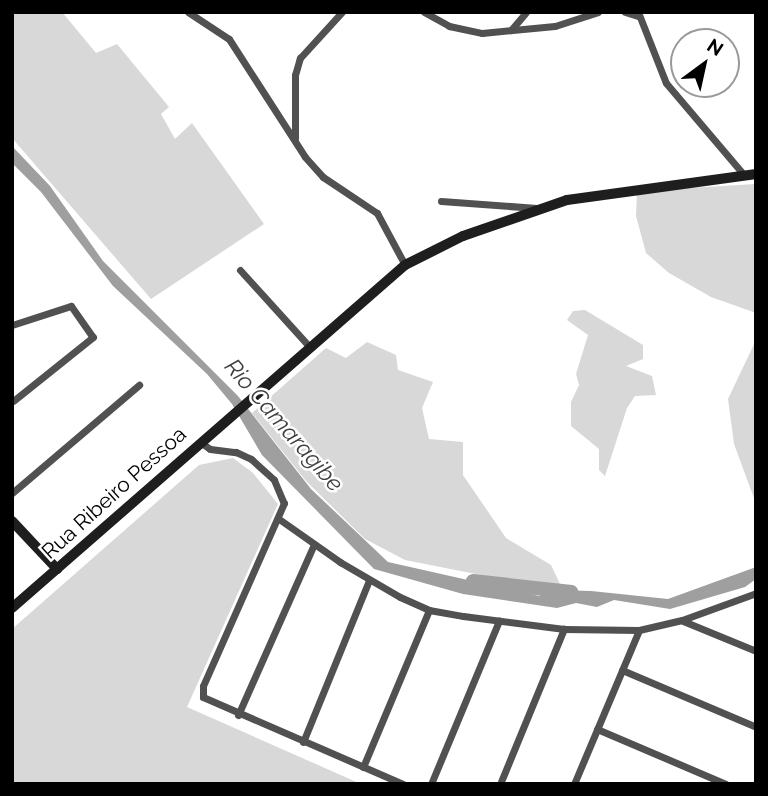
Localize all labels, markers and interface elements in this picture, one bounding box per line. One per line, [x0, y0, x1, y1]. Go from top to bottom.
north arrow [670, 28, 740, 98]
text: N [703, 34, 727, 60]
water label: Rio Camaragibe [219, 353, 349, 497]
street label: Rua Ribeiro Pessoa [37, 422, 191, 564]

